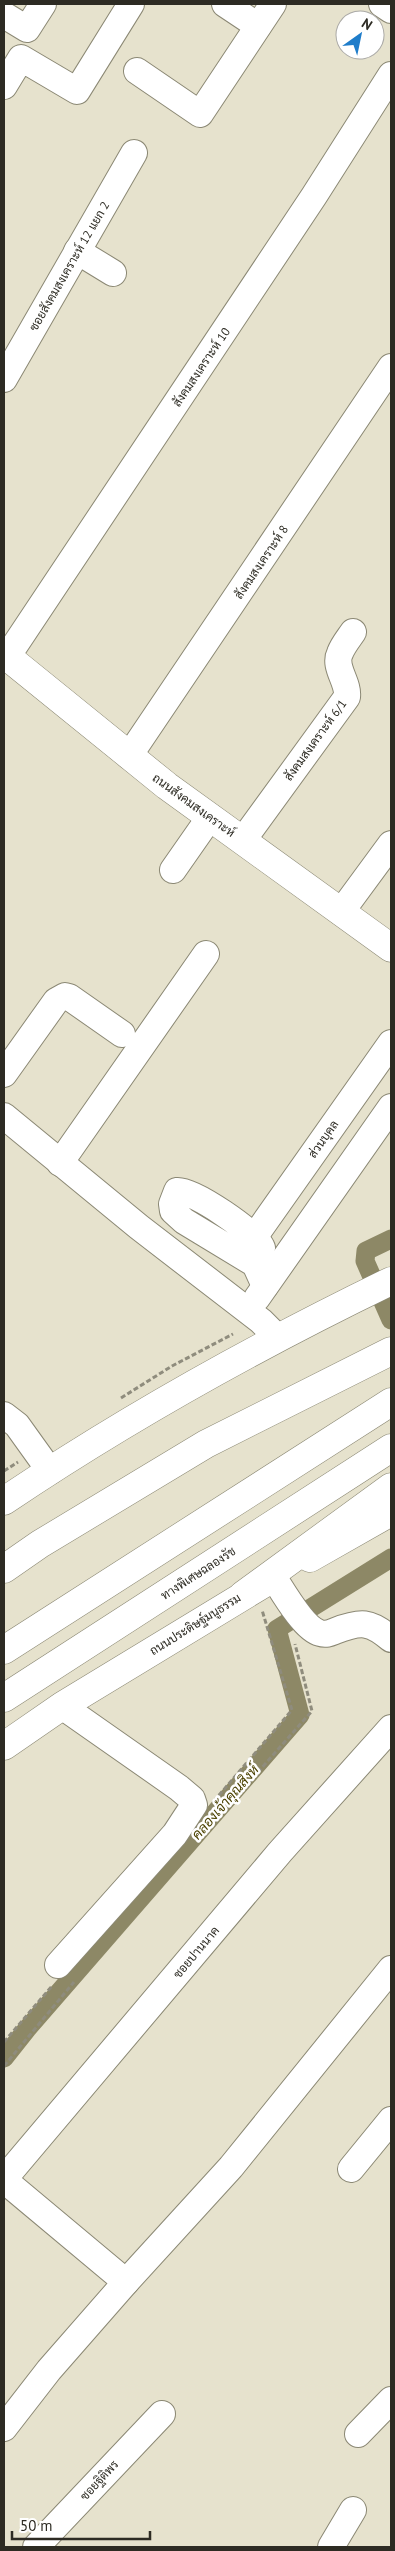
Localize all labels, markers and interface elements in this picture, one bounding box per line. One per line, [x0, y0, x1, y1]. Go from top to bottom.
north arrow [335, 10, 385, 60]
text: N [358, 14, 376, 34]
street label: ซอยสังคมสงเคราะห์ 12 แยก 2 [26, 198, 112, 334]
street label: สังคมสงเคราะห์ 10 [169, 324, 233, 409]
street label: สังคมสงเคราะห์ 8 [231, 522, 291, 602]
street label: สังคมสงเคราะห์ 6/1 [281, 697, 349, 783]
street label: ถนนสังคมสงเคราะห์ [150, 770, 238, 840]
street label: ส่วนบุคล [305, 1117, 343, 1162]
street label: ทางพิเศษฉลองรัช [158, 1543, 238, 1603]
street label: ถนนประดิษฐ์มนูธรรม [147, 1590, 244, 1659]
water label: คลองเจ้าคุณสิงห์ [188, 1759, 265, 1844]
street label: ซอยปานนาค [170, 1923, 222, 1981]
street label: ซอยฐิติพร [77, 2457, 122, 2504]
scale bar [12, 2508, 150, 2540]
text: 50 m [20, 2516, 53, 2535]

